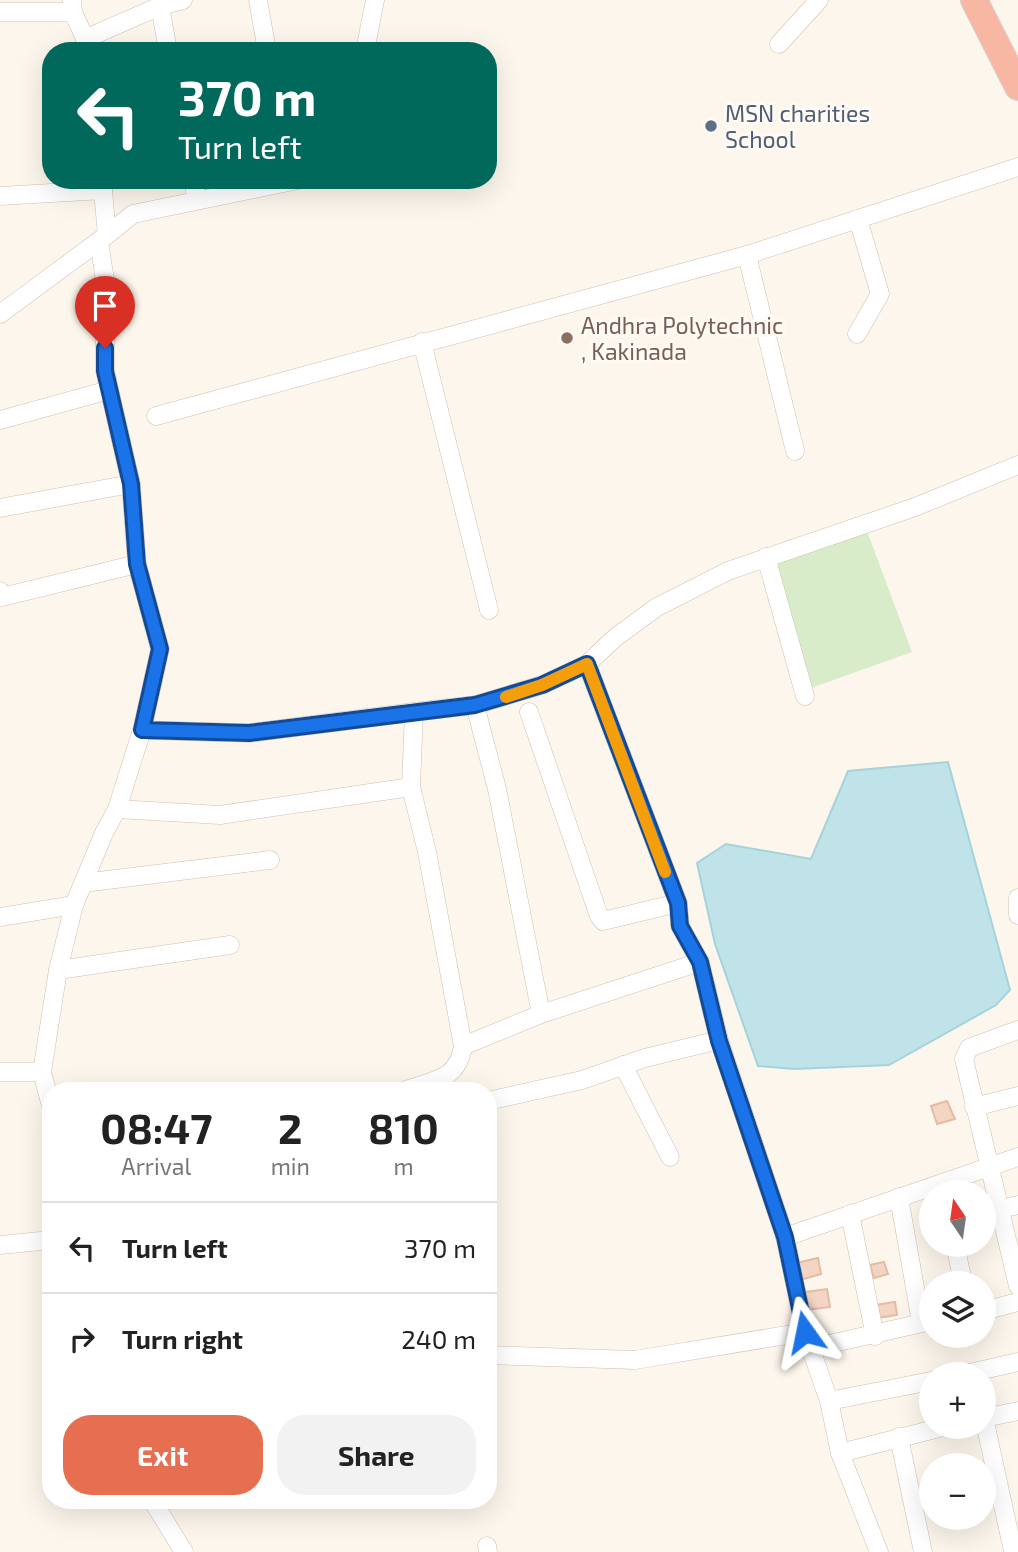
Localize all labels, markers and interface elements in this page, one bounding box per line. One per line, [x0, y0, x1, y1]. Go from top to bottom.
text: 370 m [178, 67, 316, 126]
icon: left [63, 70, 154, 161]
place label: MSN charities School [725, 99, 870, 153]
marker: MSN charities School [703, 118, 719, 134]
text: Turn left [178, 127, 302, 165]
pin [75, 276, 135, 348]
icon: arrive [86, 287, 124, 325]
place label: Andhra Polytechnic , Kakinada [581, 311, 783, 365]
marker: Andhra Polytechnic , Kakinada [559, 330, 575, 346]
text: 08:47 [100, 1102, 213, 1152]
text: 2 [278, 1102, 303, 1152]
text: 810 [368, 1102, 439, 1152]
text: Arrival [121, 1152, 191, 1180]
text: min [271, 1152, 310, 1180]
text: m [393, 1152, 414, 1180]
north arrow [919, 1180, 996, 1256]
map controls [919, 1180, 996, 1530]
icon: left [63, 1229, 101, 1267]
text: Turn left [122, 1232, 228, 1263]
text: 370 m [404, 1232, 476, 1263]
button: layers [919, 1271, 996, 1348]
position arrow [768, 1295, 842, 1369]
icon: right [63, 1320, 101, 1358]
text: Turn right [122, 1323, 243, 1354]
text: 240 m [401, 1323, 476, 1354]
button: + [919, 1362, 996, 1439]
button: Exit [63, 1415, 263, 1495]
button: Share [277, 1415, 476, 1495]
button: − [919, 1453, 996, 1530]

